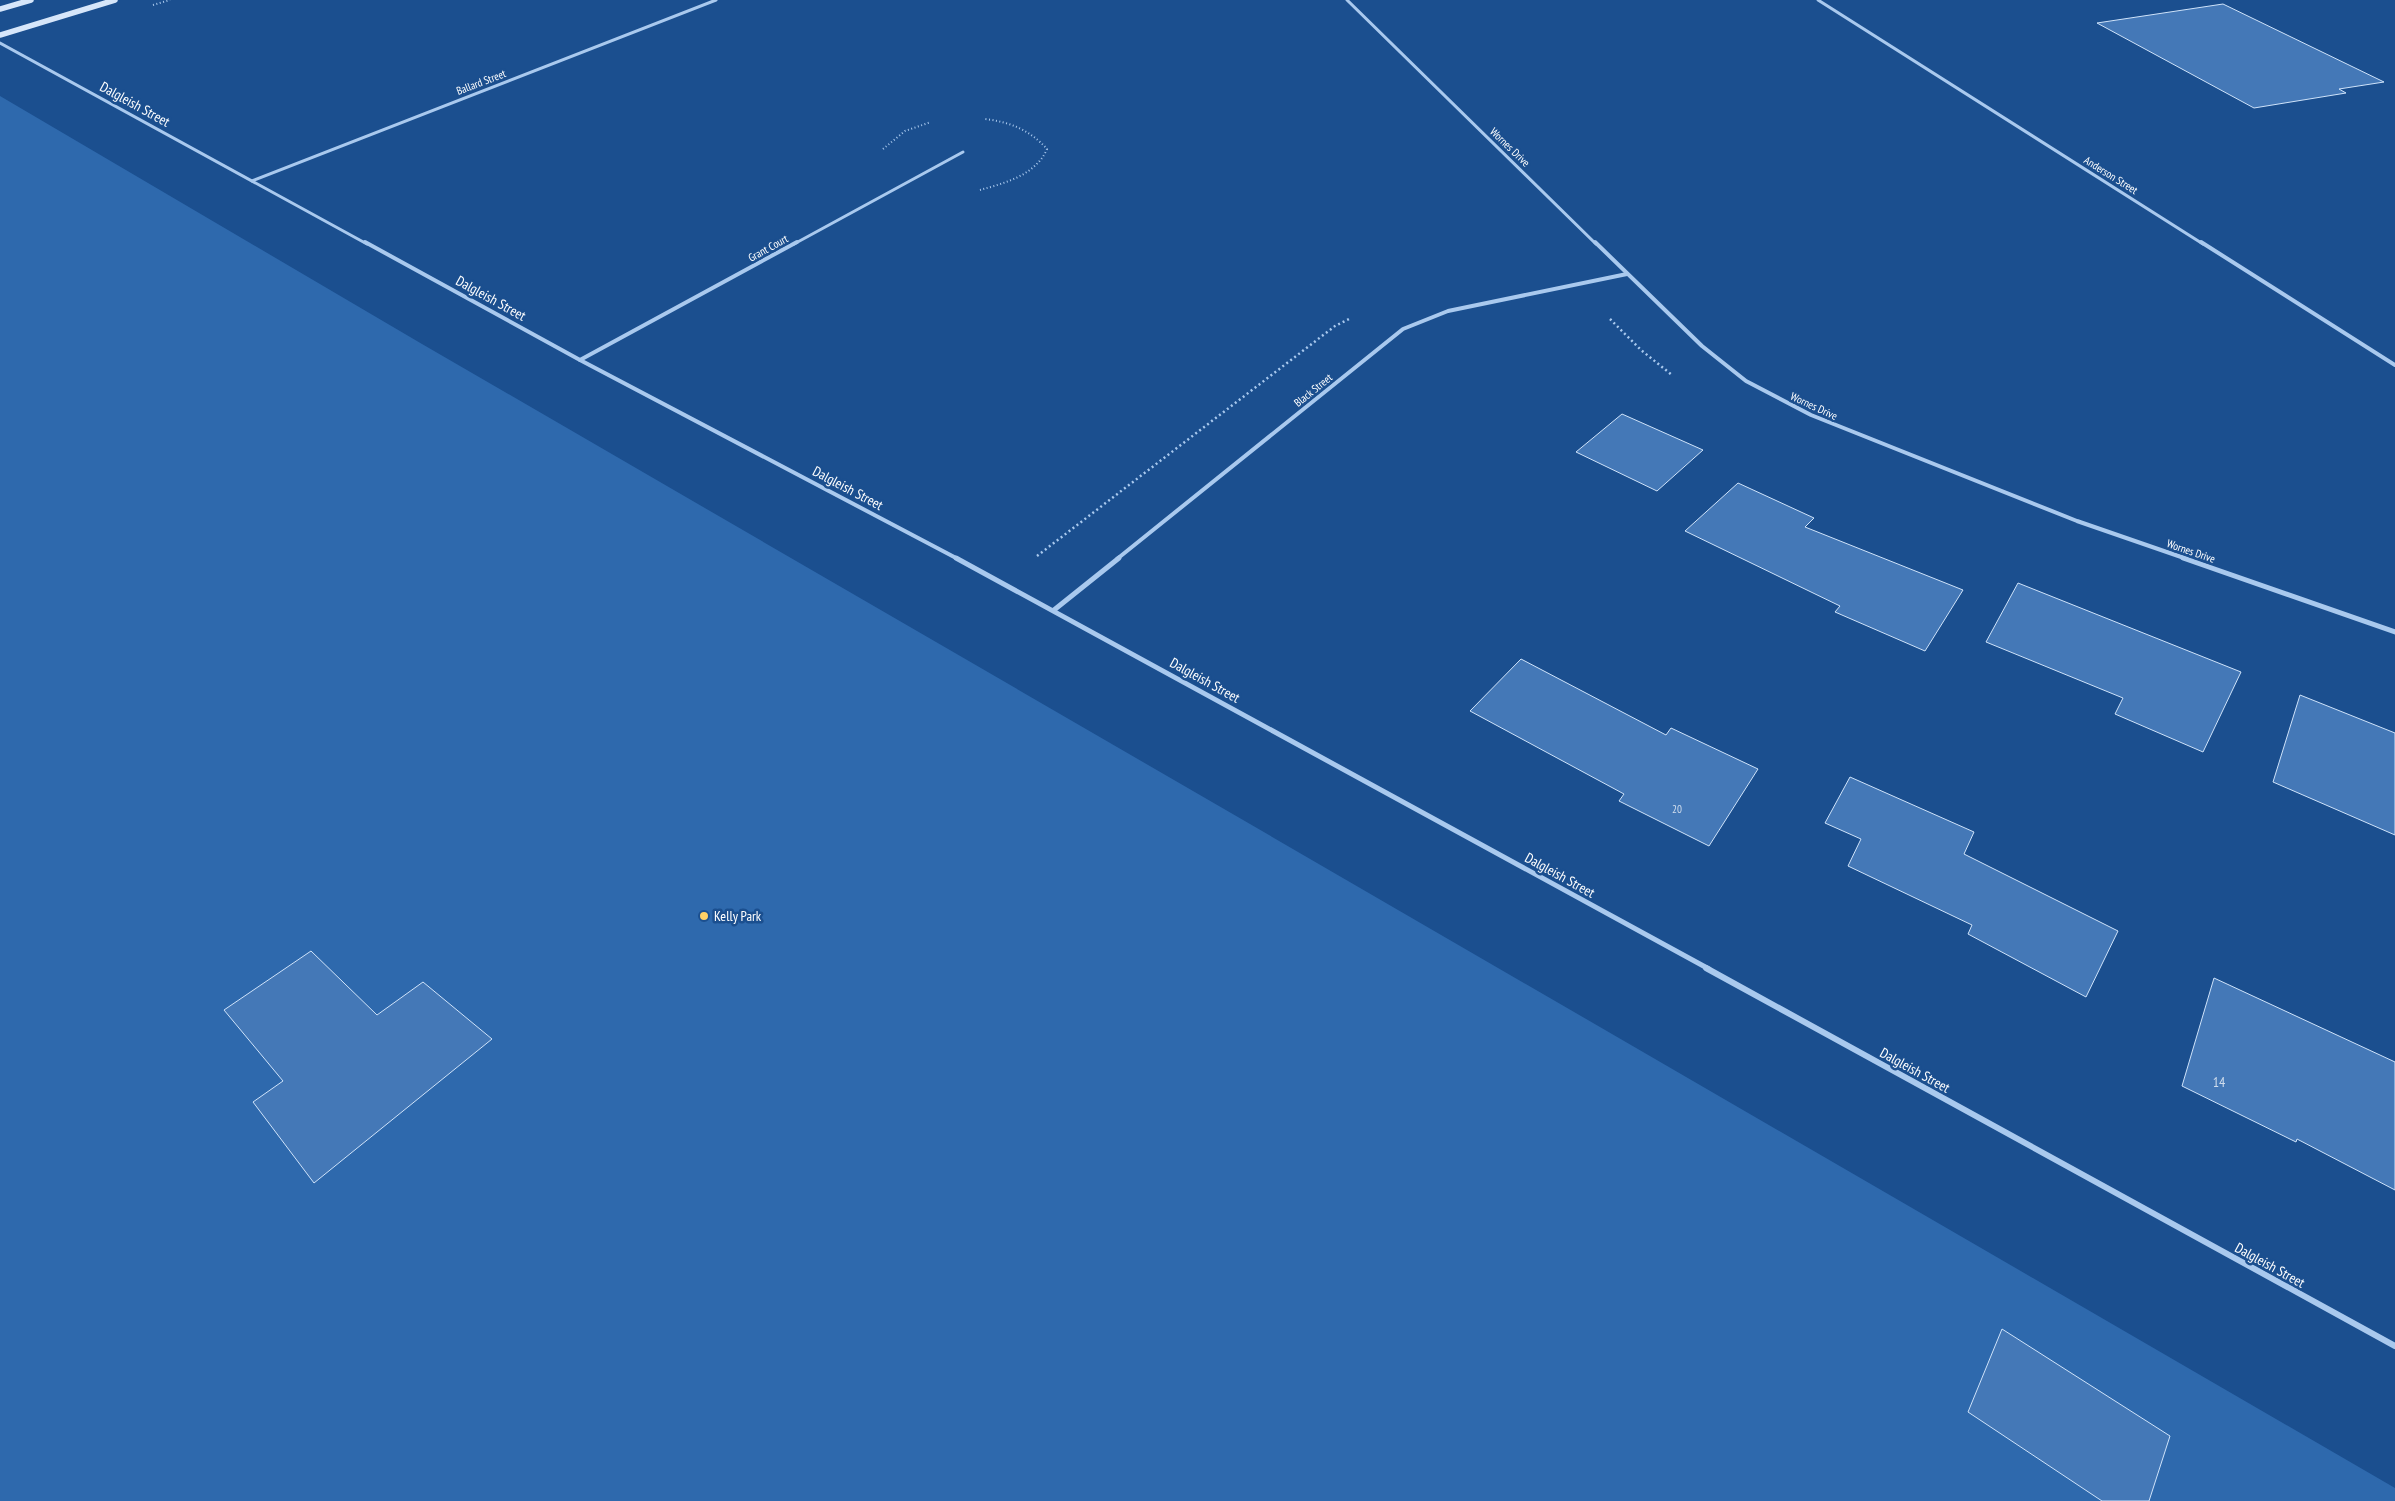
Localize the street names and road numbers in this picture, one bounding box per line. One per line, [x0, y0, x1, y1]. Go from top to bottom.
street label: Ballard Street [454, 66, 508, 98]
street label: Dalgleish Street [97, 77, 173, 131]
street label: Wornes Drive [1487, 125, 1533, 170]
street label: Anderson Street [2082, 153, 2140, 197]
street label: Grant Court [746, 231, 790, 265]
street label: Dalgleish Street [453, 271, 529, 325]
street label: Black Street [1291, 370, 1335, 410]
street label: Wornes Drive [1788, 389, 1840, 423]
street label: Dalgleish Street [810, 462, 886, 514]
street label: Wornes Drive [2165, 536, 2217, 566]
street label: Dalgleish Street [1167, 653, 1243, 707]
street label: Dalgleish Street [1522, 848, 1598, 902]
street label: Dalgleish Street [1877, 1043, 1953, 1097]
street label: Dalgleish Street [2232, 1238, 2308, 1292]

